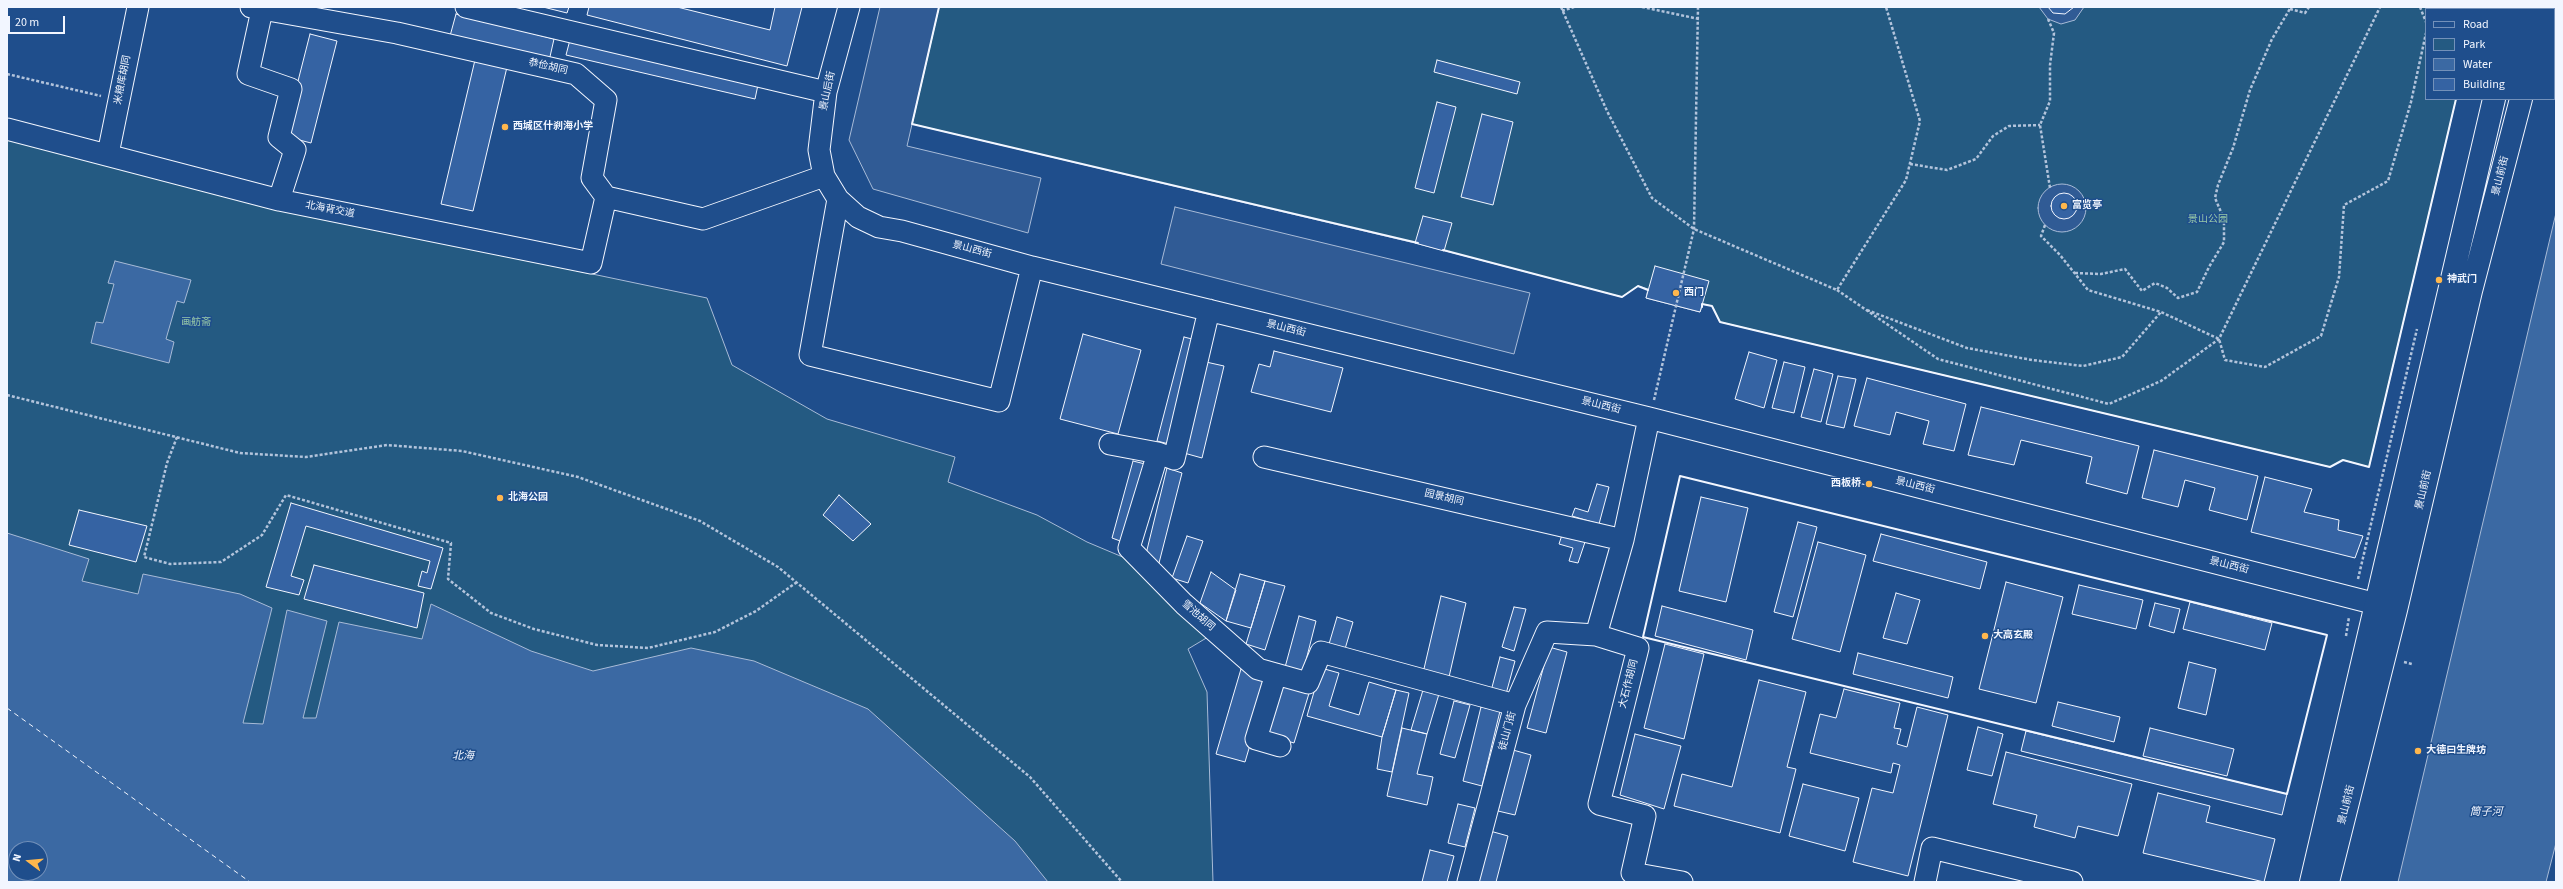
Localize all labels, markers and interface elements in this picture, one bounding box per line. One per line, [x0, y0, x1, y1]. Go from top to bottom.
scale bar [10, 8, 67, 34]
legend [2425, 8, 2555, 100]
text: 20 m [15, 14, 39, 31]
text: Road [2463, 16, 2489, 33]
text: Park [2463, 36, 2485, 53]
street label: 米粮库胡同 [112, 54, 134, 106]
text: Water [2463, 56, 2492, 73]
street label: 恭俭胡同 [527, 57, 569, 77]
street label: 景山后街 [818, 70, 838, 112]
text: Building [2463, 76, 2505, 93]
place label: 西城区什刹海小学 [513, 121, 593, 133]
marker: 西城区什刹海小学 [500, 122, 510, 132]
street label: 景山前街 [2490, 155, 2512, 197]
street label: 北海背交道 [304, 199, 356, 221]
place label: 富览亭 [2072, 200, 2102, 212]
marker: 富览亭 [2059, 201, 2069, 211]
park label: 景山公园 [2188, 214, 2228, 226]
street label: 景山西街 [951, 239, 993, 261]
place label: 神武门 [2447, 274, 2477, 286]
marker: 神武门 [2434, 275, 2444, 285]
place label: 西门 [1684, 287, 1704, 299]
marker: 西门 [1671, 288, 1681, 298]
park label: 画舫斋 [181, 317, 211, 329]
street label: 景山西街 [1265, 318, 1307, 340]
street label: 景山西街 [1580, 395, 1622, 417]
street label: 景山前街 [2414, 469, 2434, 511]
street label: 景山西街 [1894, 475, 1936, 497]
place label: 西板桥 [1831, 478, 1861, 490]
marker: 西板桥 [1864, 479, 1874, 489]
street label: 园景胡同 [1423, 488, 1465, 508]
place label: 北海公园 [508, 492, 548, 504]
marker: 北海公园 [495, 493, 505, 503]
street label: 景山西街 [2208, 555, 2250, 577]
street label: 雪池胡同 [1179, 598, 1217, 634]
place label: 大高玄殿 [1993, 630, 2033, 642]
marker: 大高玄殿 [1980, 631, 1990, 641]
street label: 大石作胡同 [1617, 658, 1641, 710]
street label: 徒山门街 [1497, 710, 1519, 752]
place label: 大德曰生牌坊 [2426, 745, 2486, 757]
marker: 大德曰生牌坊 [2413, 746, 2423, 756]
water label: 北海 [452, 750, 474, 764]
street label: 景山前街 [2336, 784, 2358, 826]
water label: 筒子河 [2470, 806, 2502, 820]
north arrow [8, 841, 48, 881]
text: N [9, 852, 25, 863]

